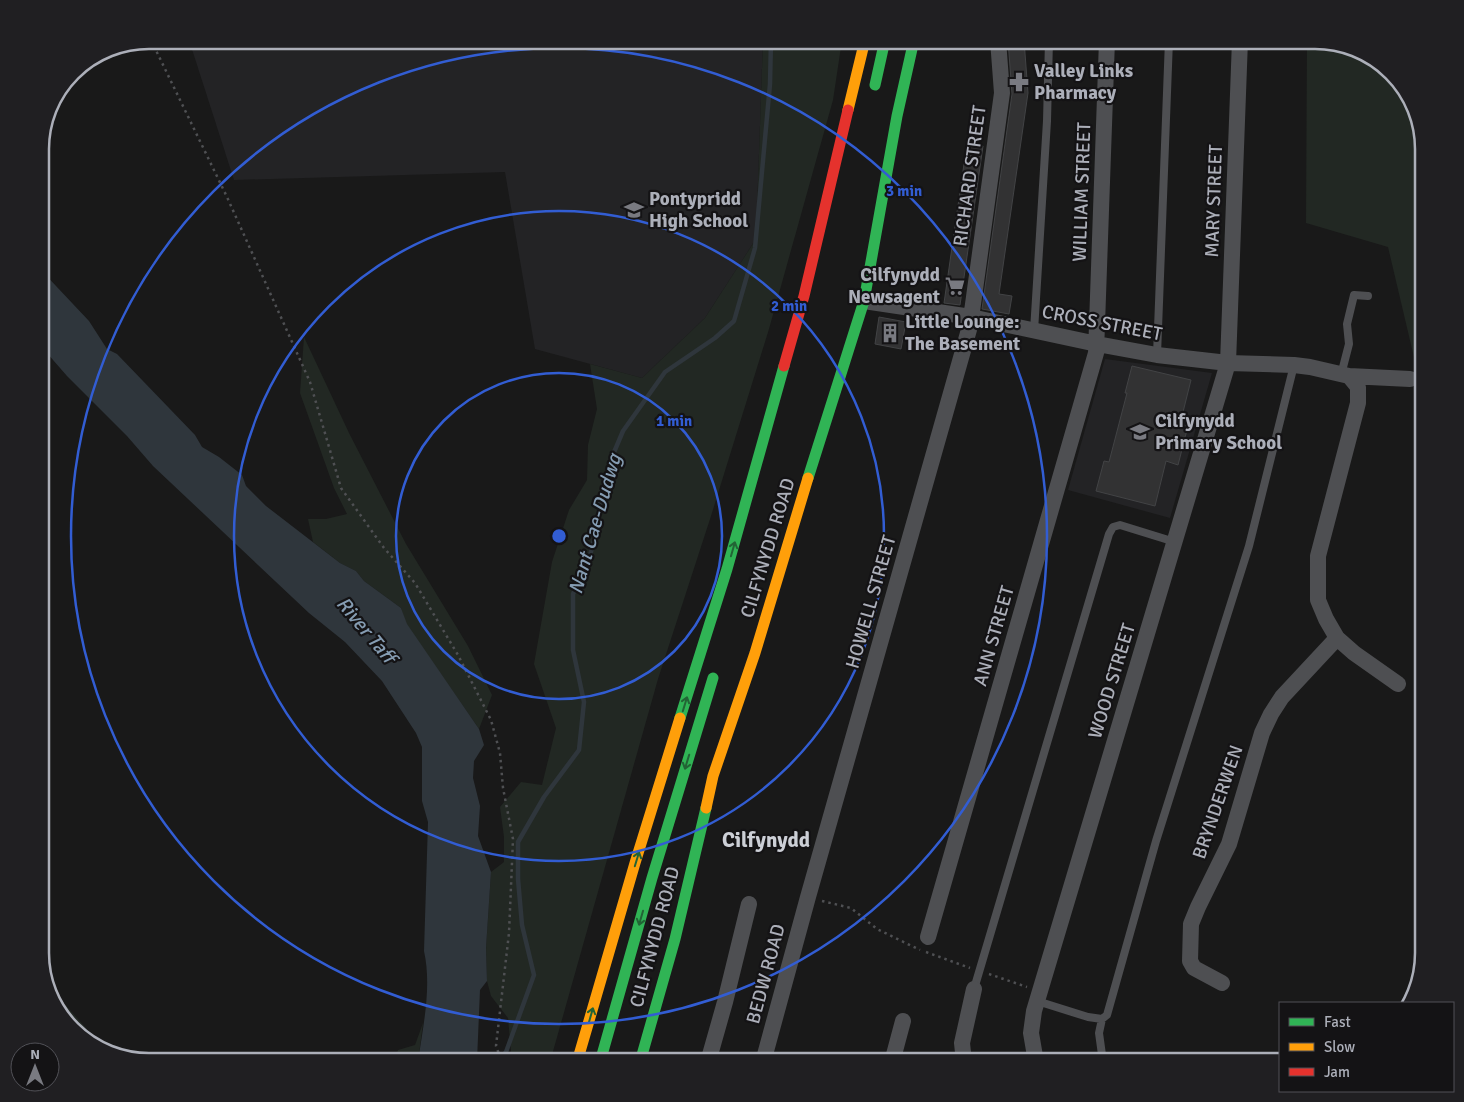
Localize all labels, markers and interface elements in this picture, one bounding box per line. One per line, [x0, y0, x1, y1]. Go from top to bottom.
place label: Valley Links Pharmacy [1034, 59, 1133, 105]
pharmacy icon: Valley Links Pharmacy [1008, 71, 1030, 93]
street label: RICHARD STREET [948, 103, 992, 248]
street label: WILLIAM STREET [1068, 121, 1096, 262]
street label: MARY STREET [1200, 143, 1228, 258]
text: 3 min [886, 182, 922, 200]
place label: Pontypridd High School [649, 187, 748, 233]
school or university icon: Pontypridd High School [623, 199, 645, 221]
place label: Cilfynydd Newsagent [848, 263, 940, 309]
supermarket icon: Cilfynydd Newsagent [944, 275, 966, 297]
text: 2 min [771, 297, 807, 315]
street label: CROSS STREET [1040, 300, 1165, 347]
place label: Little Lounge: The Basement [905, 310, 1020, 356]
building icon: Little Lounge: The Basement [879, 322, 901, 344]
place label: Cilfynydd Primary School [1155, 409, 1282, 455]
text: 1 min [656, 412, 692, 430]
school or university icon: Cilfynydd Primary School [1129, 421, 1151, 443]
water label: Nant Cae-Dudwg [563, 450, 627, 597]
street label: CILFYNYDD ROAD [735, 475, 801, 621]
centre of rings [550, 527, 568, 545]
street label: HOWELL STREET [841, 532, 902, 671]
one-way arrow [728, 541, 738, 557]
street label: ANN STREET [968, 582, 1020, 689]
water label: River Taff [331, 592, 404, 672]
street label: WOOD STREET [1083, 620, 1141, 741]
one-way arrow [680, 696, 690, 712]
street label: BRYNDERWEN [1187, 742, 1249, 862]
one-way arrow [682, 754, 692, 770]
district label: Cilfynydd [722, 827, 810, 853]
one-way arrow [632, 852, 642, 868]
street label: CILFYNYDD ROAD [625, 864, 685, 1010]
one-way arrow [636, 909, 645, 925]
street label: BEDW ROAD [741, 922, 791, 1026]
legend [1279, 1002, 1454, 1092]
one-way arrow [586, 1008, 596, 1024]
text: Fast [1324, 1013, 1351, 1031]
text: Slow [1324, 1038, 1355, 1056]
north arrow [10, 1042, 60, 1092]
text: N [30, 1046, 40, 1063]
text: Jam [1324, 1063, 1350, 1081]

